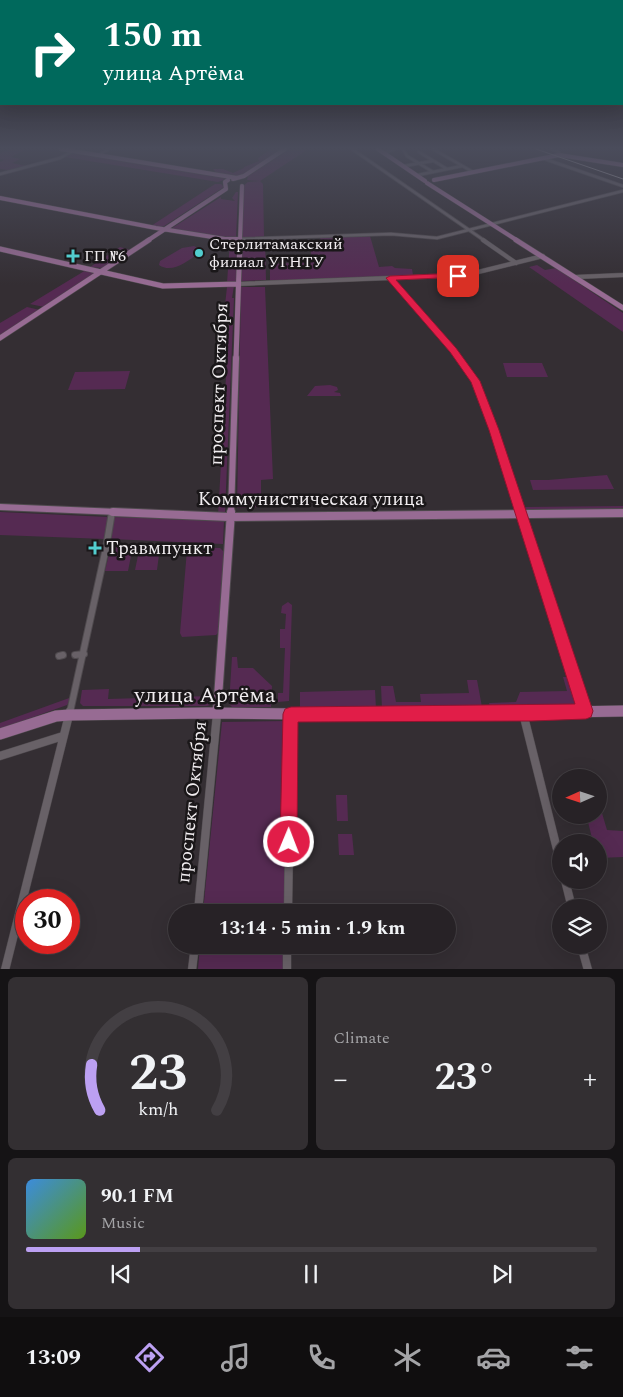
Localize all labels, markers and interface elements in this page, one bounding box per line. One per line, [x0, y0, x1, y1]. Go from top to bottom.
text: 150 m [103, 9, 202, 62]
icon: right [20, 20, 85, 85]
text: улица Артёма [103, 57, 244, 90]
place label: Стерлитамакский филиал УГНТУ [209, 232, 343, 274]
place label: ГП №6 [84, 244, 126, 268]
marker: Стерлитамакский филиал УГНТУ [193, 247, 205, 259]
marker: ГП №6 [66, 249, 80, 263]
pin [437, 255, 479, 297]
icon: arrive [444, 262, 472, 290]
street label: проспект Октября [202, 302, 236, 466]
street label: Коммунистическая улица [198, 485, 425, 514]
place label: Травмпункт [106, 534, 213, 563]
marker: Травмпункт [88, 541, 102, 555]
street label: улица Артёма [133, 679, 276, 712]
street label: проспект Октября [169, 719, 215, 885]
north arrow [552, 769, 608, 824]
map controls [552, 769, 607, 954]
position arrow [262, 815, 314, 867]
button: sound [552, 834, 607, 889]
speed limit sign: 30 [15, 889, 80, 954]
button: layers [552, 899, 607, 954]
text: 13:14 · 5 min · 1.9 km [219, 914, 405, 943]
text: Climate [334, 1026, 390, 1050]
text: 23 [129, 1034, 187, 1113]
text: 23° [434, 1049, 496, 1107]
text: − [334, 1058, 348, 1101]
text: + [583, 1058, 597, 1101]
text: km/h [138, 1096, 178, 1123]
text: 90.1 FM [101, 1182, 174, 1211]
text: Music [101, 1211, 145, 1235]
icon: previous [107, 1260, 135, 1288]
icon: pause [297, 1260, 325, 1288]
icon: next [488, 1260, 516, 1288]
icon: directions [132, 1340, 167, 1375]
icon: music [218, 1340, 253, 1375]
icon: phone [304, 1340, 339, 1375]
icon: climate [390, 1340, 425, 1375]
icon: car [476, 1340, 511, 1375]
icon: filters [562, 1340, 597, 1375]
text: 13:09 [26, 1341, 81, 1374]

